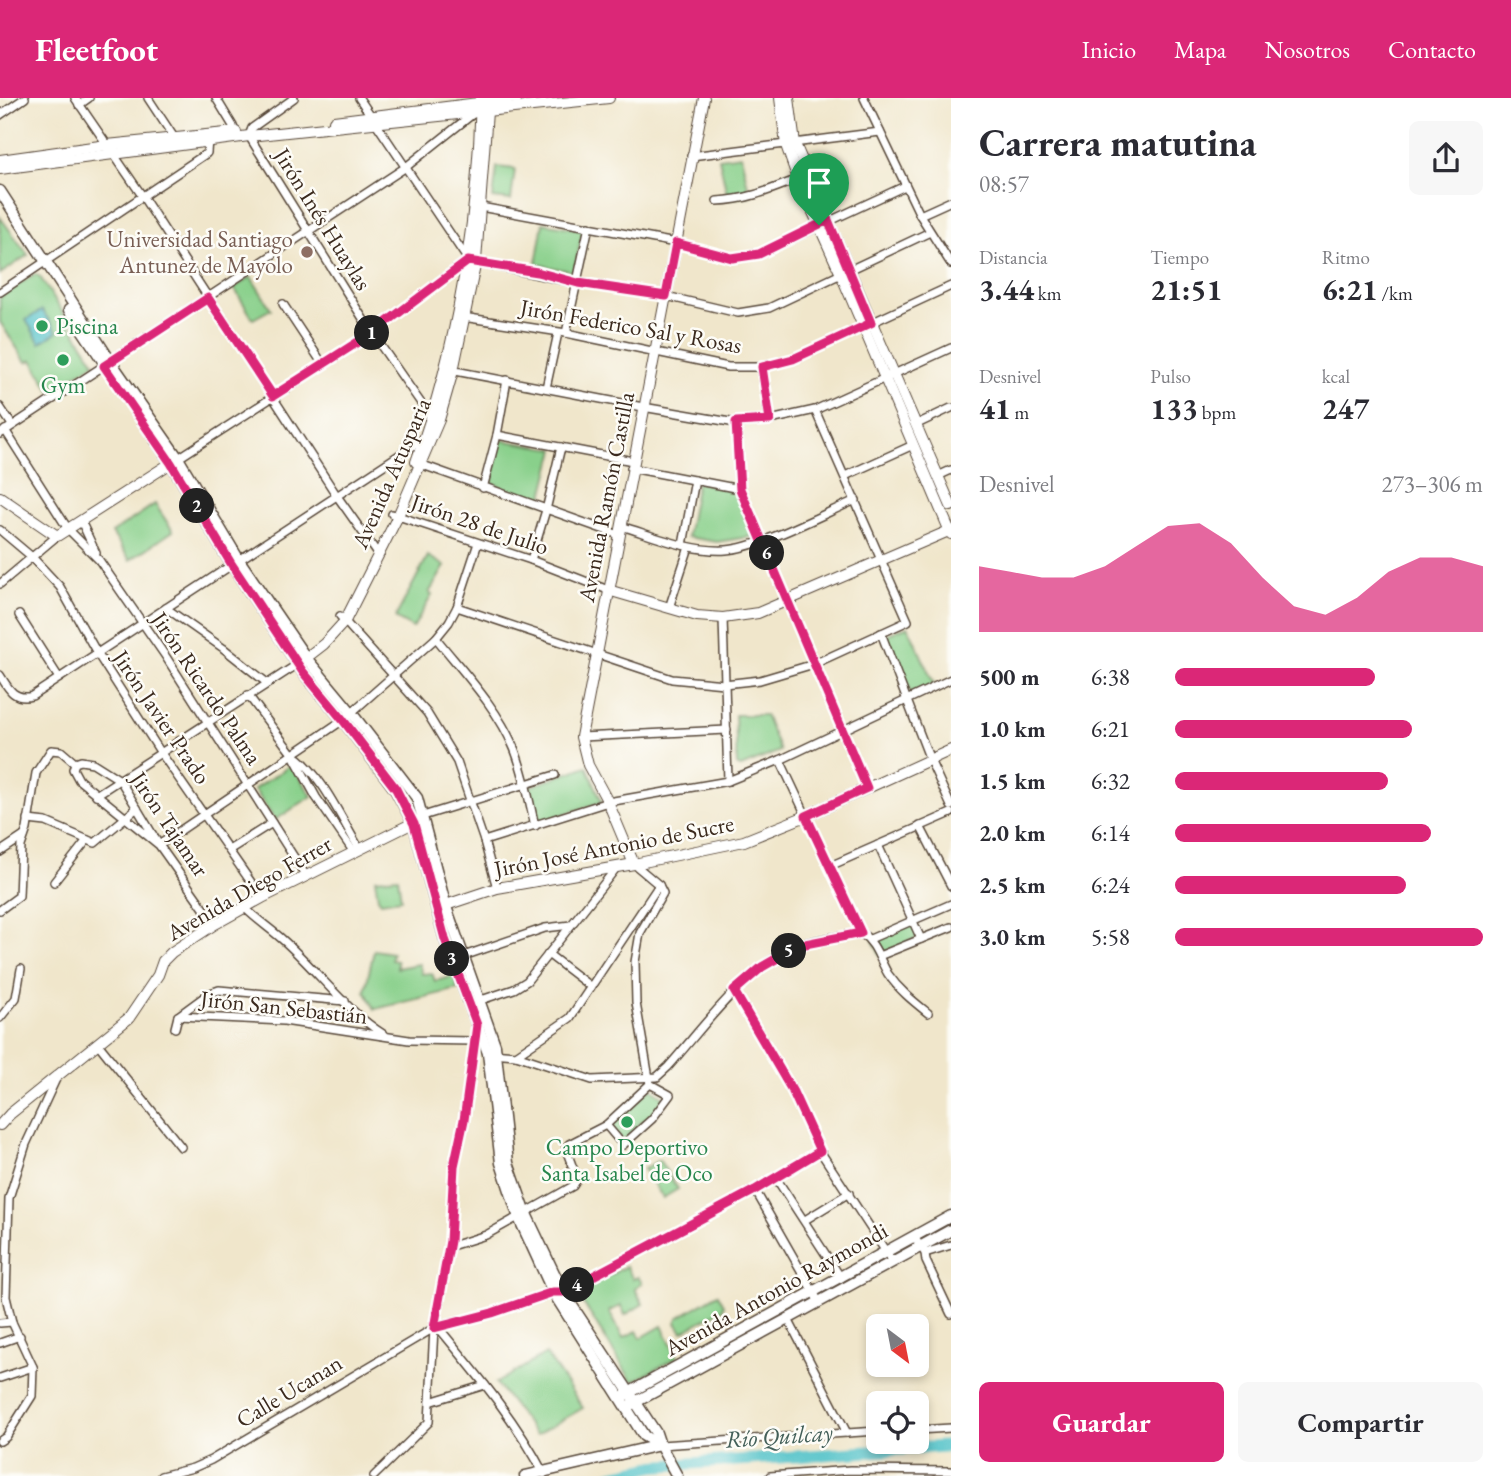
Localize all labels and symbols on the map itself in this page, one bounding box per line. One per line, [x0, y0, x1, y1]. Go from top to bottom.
street label: Jirón Inés Huaylas [266, 141, 379, 296]
pin [789, 153, 849, 225]
place label: Universidad Santiago Antunez de Mayolo [107, 224, 293, 280]
marker: Universidad Santiago Antunez de Mayolo [299, 244, 315, 260]
street label: Jirón Federico Sal y Rosas [516, 291, 744, 360]
place label: Piscina [56, 311, 119, 341]
pin: 1 [354, 316, 390, 350]
marker: Piscina [34, 318, 50, 334]
marker: Gym [55, 352, 71, 368]
place label: Gym [41, 370, 85, 400]
street label: Avenida Ramón Castilla [571, 389, 641, 606]
street label: Avenida Atusparia [344, 392, 438, 554]
street label: Jirón 28 de Julio [405, 486, 553, 562]
pin: 2 [180, 488, 214, 524]
pin: 6 [750, 536, 784, 570]
street label: Jirón Ricardo Palma [144, 604, 270, 771]
street label: Jirón Javier Prado [105, 643, 218, 790]
street label: Jirón Tajamar [123, 764, 216, 883]
street label: Jirón José Antonio de Sucre [490, 808, 736, 884]
street label: Avenida Diego Ferrer [160, 828, 337, 948]
pin: 5 [772, 934, 806, 968]
pin: 3 [434, 942, 470, 976]
street label: Jirón San Sebastián [197, 983, 369, 1031]
marker: Campo Deportivo Santa Isabel de Oco [619, 1114, 635, 1130]
place label: Campo Deportivo Santa Isabel de Oco [541, 1132, 713, 1188]
street label: Avenida Antonio Raymondi [658, 1215, 893, 1363]
pin: 4 [560, 1268, 594, 1302]
north arrow [866, 1314, 929, 1377]
street label: Calle Ucanan [230, 1348, 348, 1434]
water label: Río Quilcay [724, 1416, 834, 1455]

